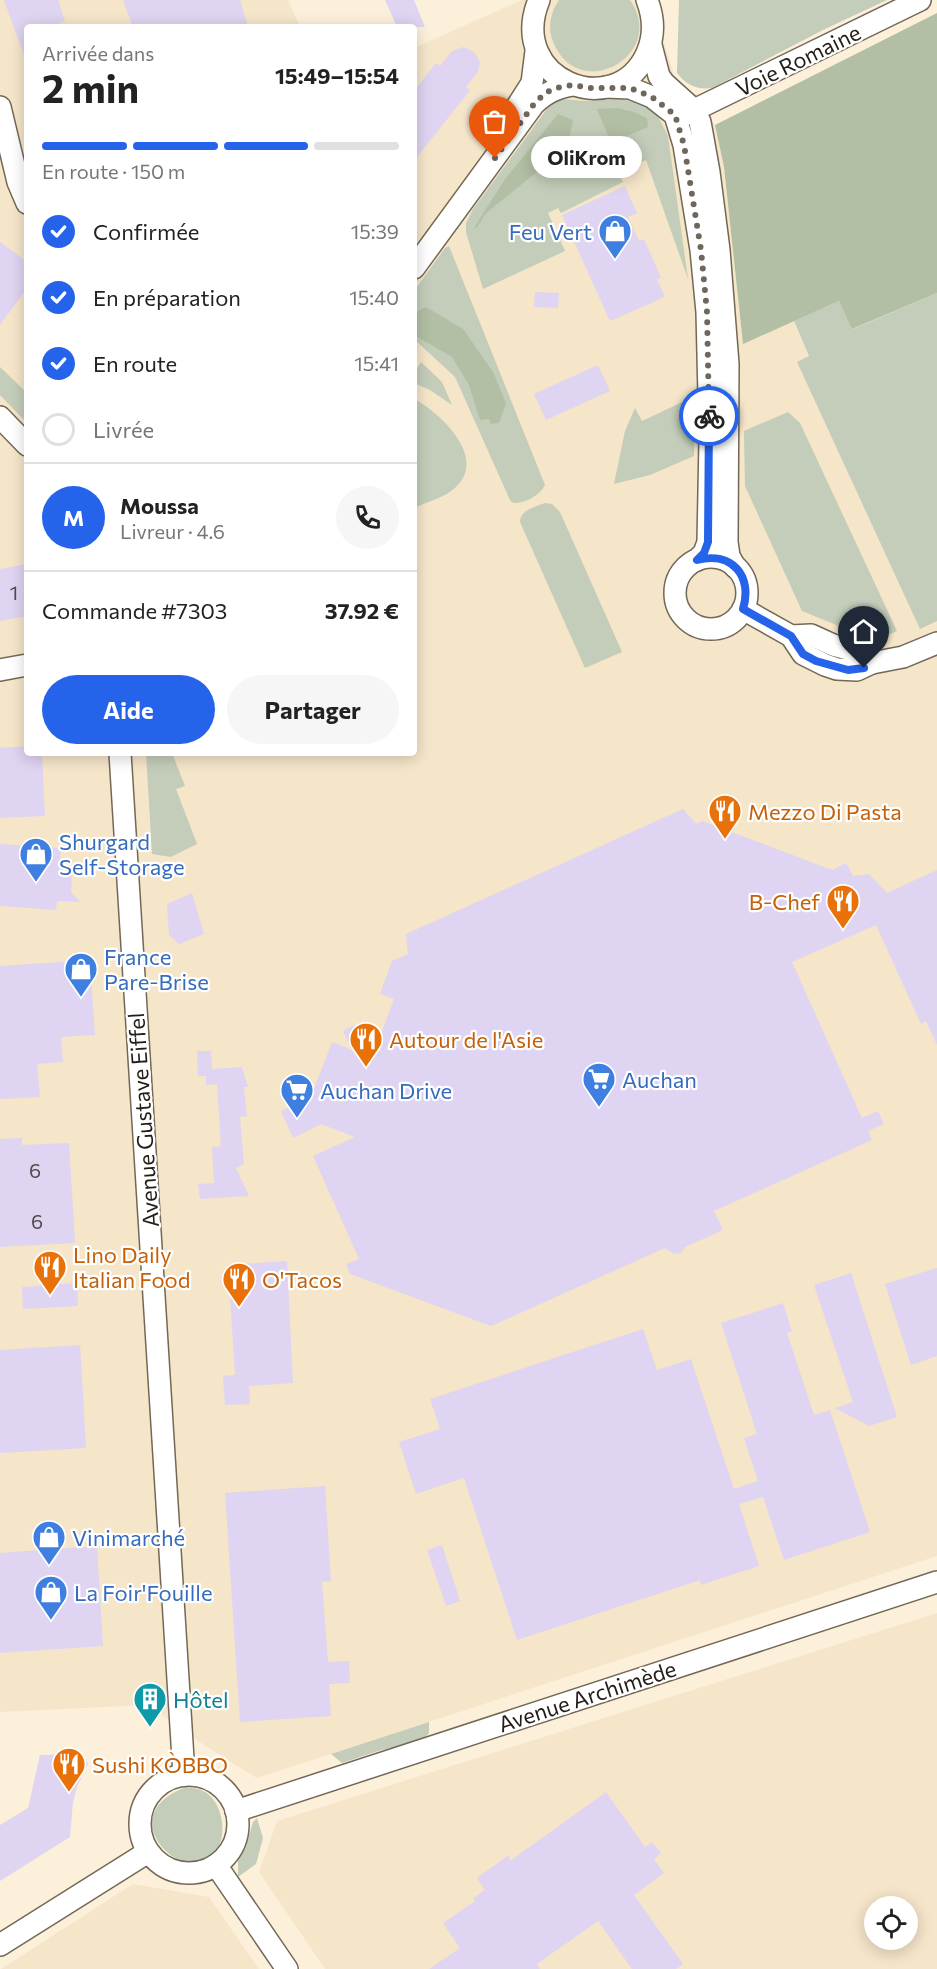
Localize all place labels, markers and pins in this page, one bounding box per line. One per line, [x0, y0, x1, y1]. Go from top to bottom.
pin [469, 96, 520, 158]
callout: OliKrom [531, 137, 642, 179]
shop icon: Feu Vert [597, 213, 633, 260]
place label: Feu Vert [509, 218, 592, 245]
pin [838, 606, 889, 668]
restaurant icon: Mezzo Di Pasta [707, 793, 743, 840]
place label: Mezzo Di Pasta [748, 798, 902, 825]
place label: Shurgard Self-Storage [59, 828, 185, 880]
shop icon: Shurgard Self-Storage [18, 836, 54, 883]
restaurant icon: B-Chef [825, 883, 861, 930]
place label: B-Chef [749, 888, 820, 915]
place label: France Pare-Brise [104, 943, 209, 995]
shop icon: France Pare-Brise [63, 951, 99, 998]
restaurant icon: Autour de l'Asie [348, 1021, 384, 1068]
place label: Autour de l'Asie [389, 1026, 543, 1053]
supermarket icon: Auchan [581, 1061, 617, 1108]
place label: Auchan [622, 1066, 697, 1093]
supermarket icon: Auchan Drive [279, 1072, 315, 1119]
place label: Auchan Drive [320, 1077, 452, 1104]
place label: Lino Daily Italian Food [73, 1241, 190, 1293]
restaurant icon: Lino Daily Italian Food [32, 1249, 68, 1296]
restaurant icon: O'Tacos [221, 1261, 257, 1308]
place label: O'Tacos [262, 1266, 342, 1293]
shop icon: Vinimarché [31, 1519, 67, 1566]
place label: Vinimarché [72, 1524, 185, 1551]
shop icon: La Foir'Fouille [33, 1574, 69, 1621]
place label: La Foir'Fouille [74, 1579, 213, 1606]
building icon: Hôtel [132, 1681, 168, 1728]
place label: Hôtel [173, 1686, 229, 1713]
restaurant icon: Sushi KÒBBO [51, 1746, 87, 1793]
place label: Sushi KÒBBO [92, 1751, 228, 1778]

